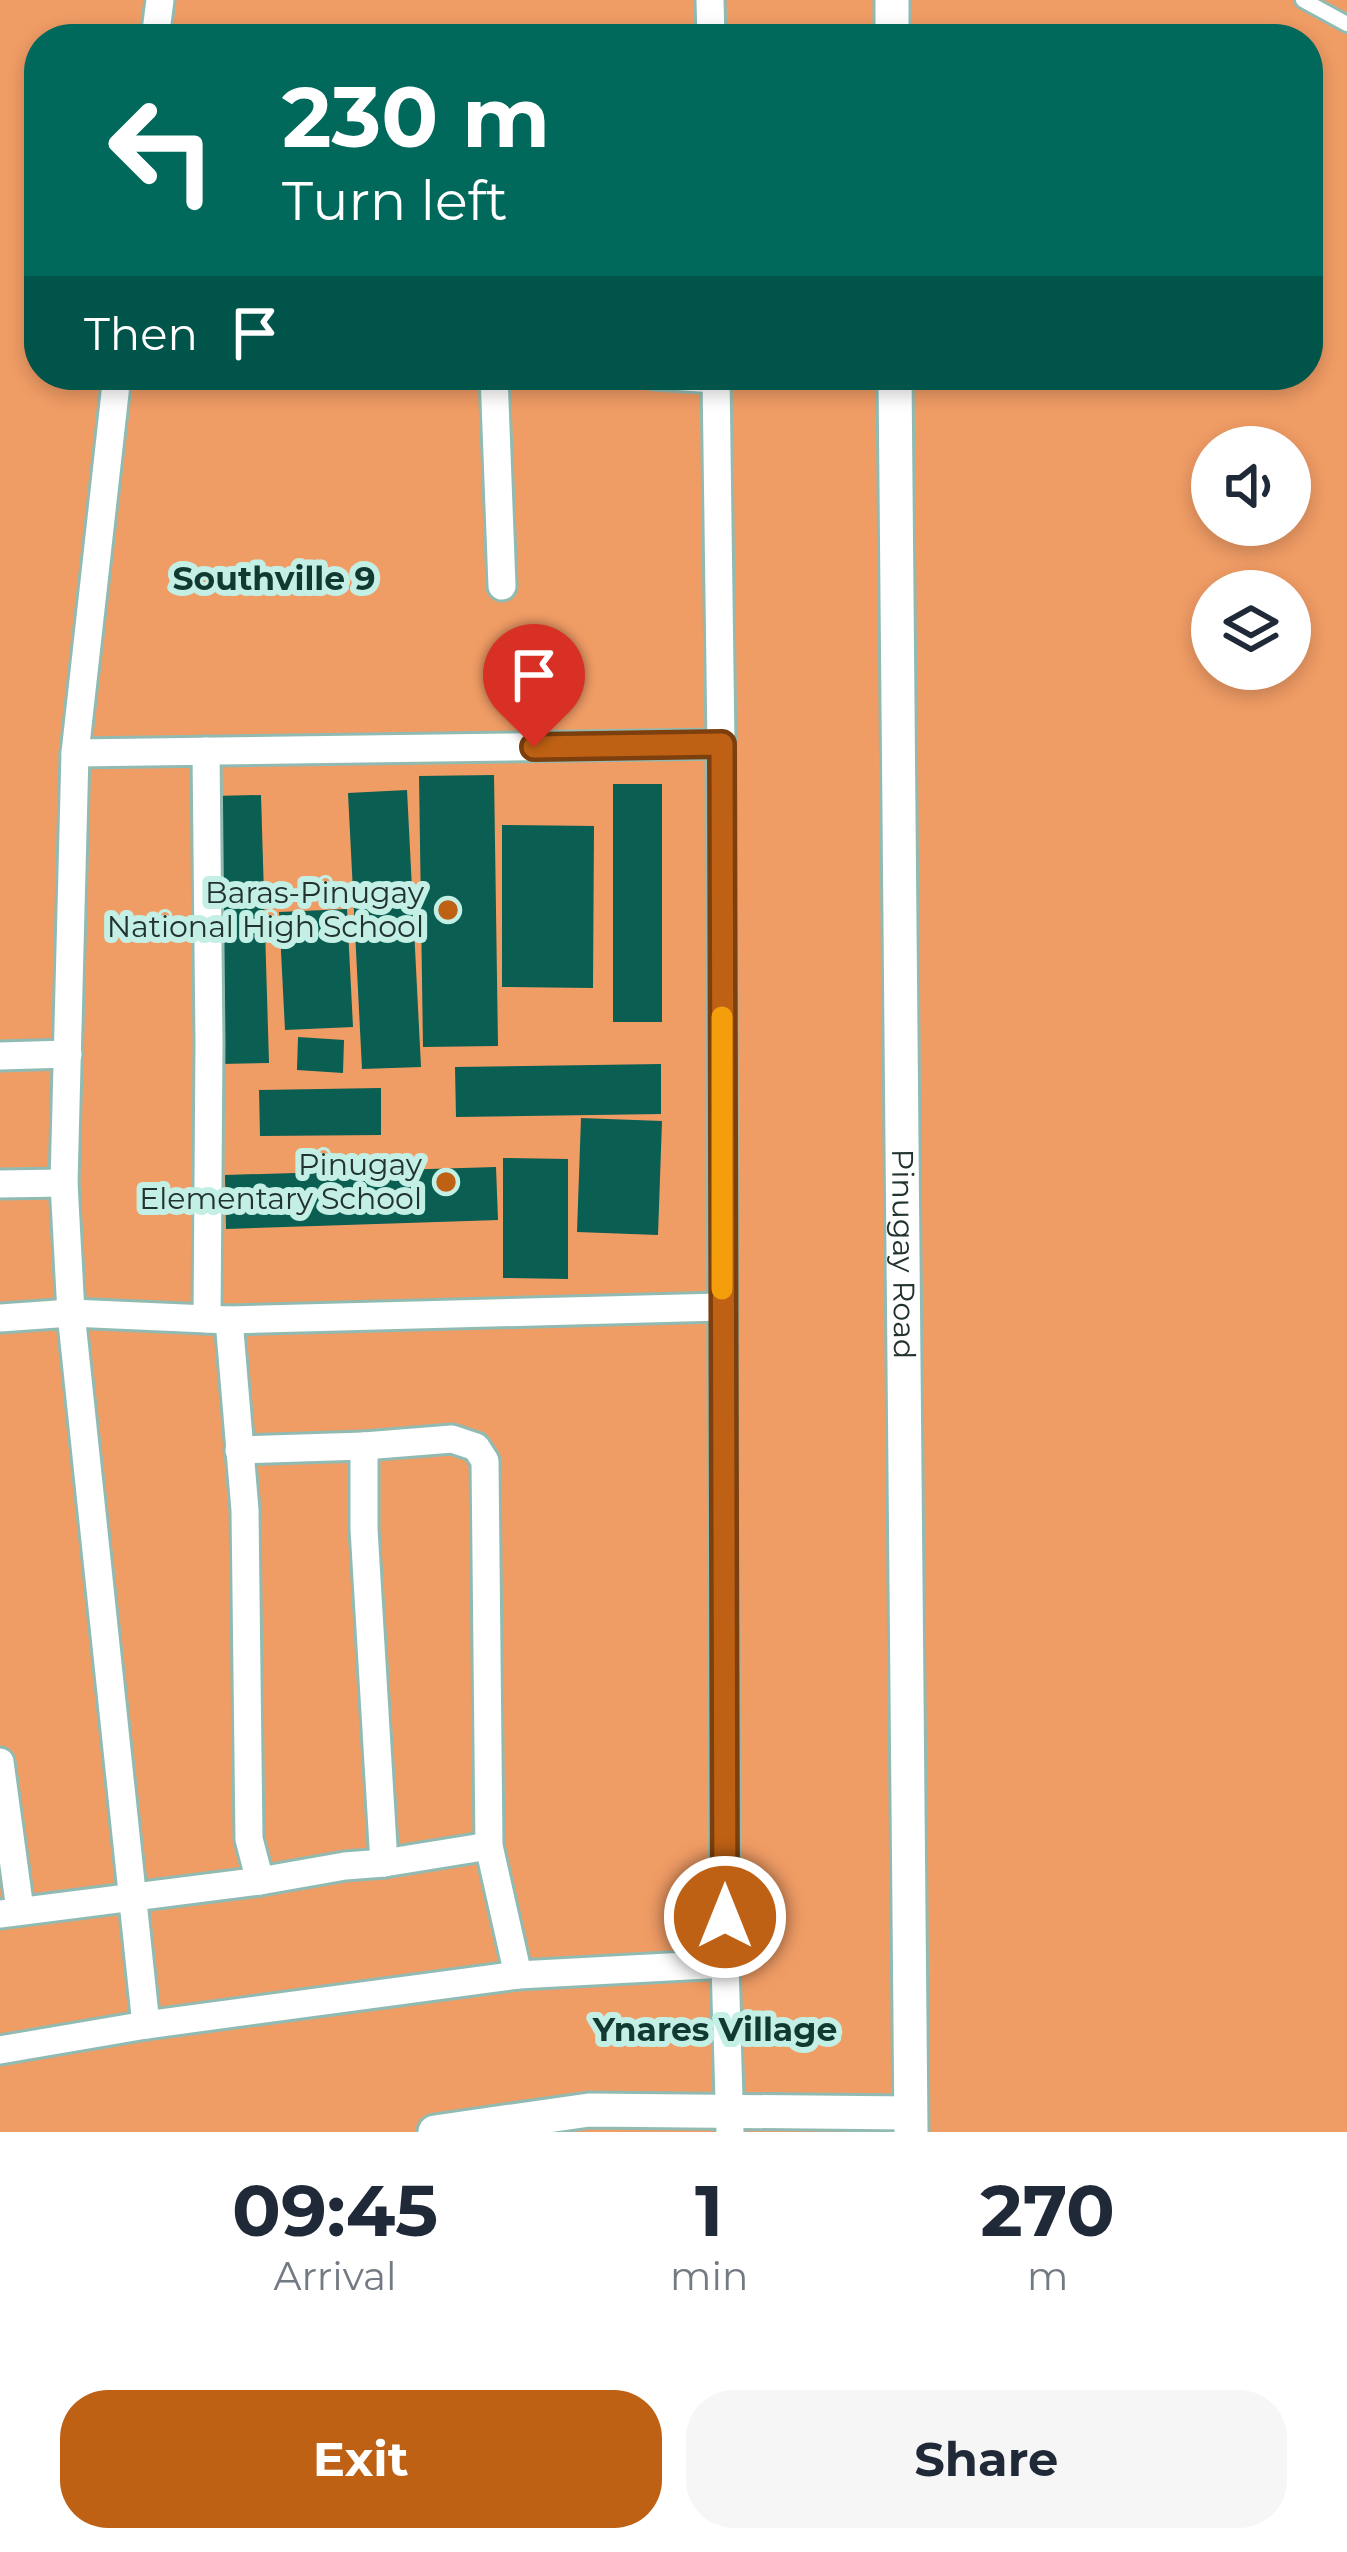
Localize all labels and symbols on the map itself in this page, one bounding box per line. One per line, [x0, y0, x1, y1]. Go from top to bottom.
district label: Southville 9 [173, 558, 375, 598]
pin [483, 624, 585, 747]
place label: Baras-Pinugay National High School [107, 874, 425, 945]
marker: Baras-Pinugay National High School [435, 897, 461, 923]
place label: Pinugay Elementary School [139, 1146, 423, 1217]
street label: Pinugay Road [884, 1149, 923, 1359]
marker: Pinugay Elementary School [433, 1169, 459, 1195]
position arrow [662, 1854, 788, 1980]
district label: Ynares Village [592, 2009, 837, 2049]

